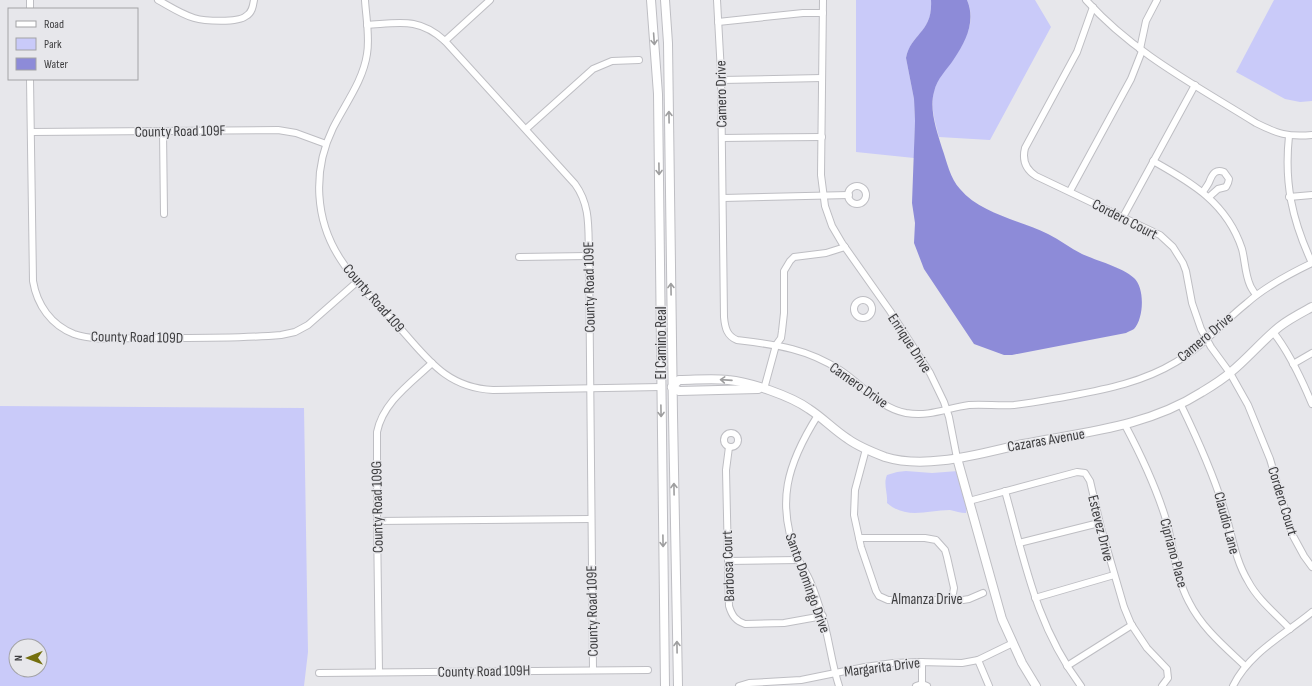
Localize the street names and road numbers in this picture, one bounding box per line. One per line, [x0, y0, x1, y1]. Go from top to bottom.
street label: Camero Drive [711, 60, 732, 128]
street label: County Road 109F [134, 121, 226, 142]
street label: Cordero Court [1089, 195, 1161, 244]
street label: County Road 109E [579, 241, 600, 333]
street label: County Road 109 [339, 260, 409, 337]
street label: El Camino Real [652, 307, 671, 379]
street label: Camero Drive [1173, 308, 1237, 366]
street label: Enrique Drive [883, 310, 936, 376]
street label: County Road 109D [91, 327, 183, 348]
street label: Camero Drive [826, 358, 892, 413]
street label: Cazaras Avenue [1006, 424, 1086, 457]
street label: County Road 109G [367, 461, 388, 553]
street label: Cordero Court [1263, 464, 1302, 538]
street label: Claudio Lane [1209, 490, 1244, 556]
street label: Estevez Drive [1083, 493, 1118, 563]
street label: Cipriano Place [1155, 516, 1192, 590]
street label: Barbosa Court [718, 530, 739, 602]
street label: Santo Domingo Drive [781, 531, 834, 636]
street label: County Road 109E [582, 565, 603, 657]
street label: Almanza Drive [891, 590, 962, 609]
street label: Margarita Drive [843, 653, 921, 682]
street label: County Road 109H [438, 661, 530, 682]

